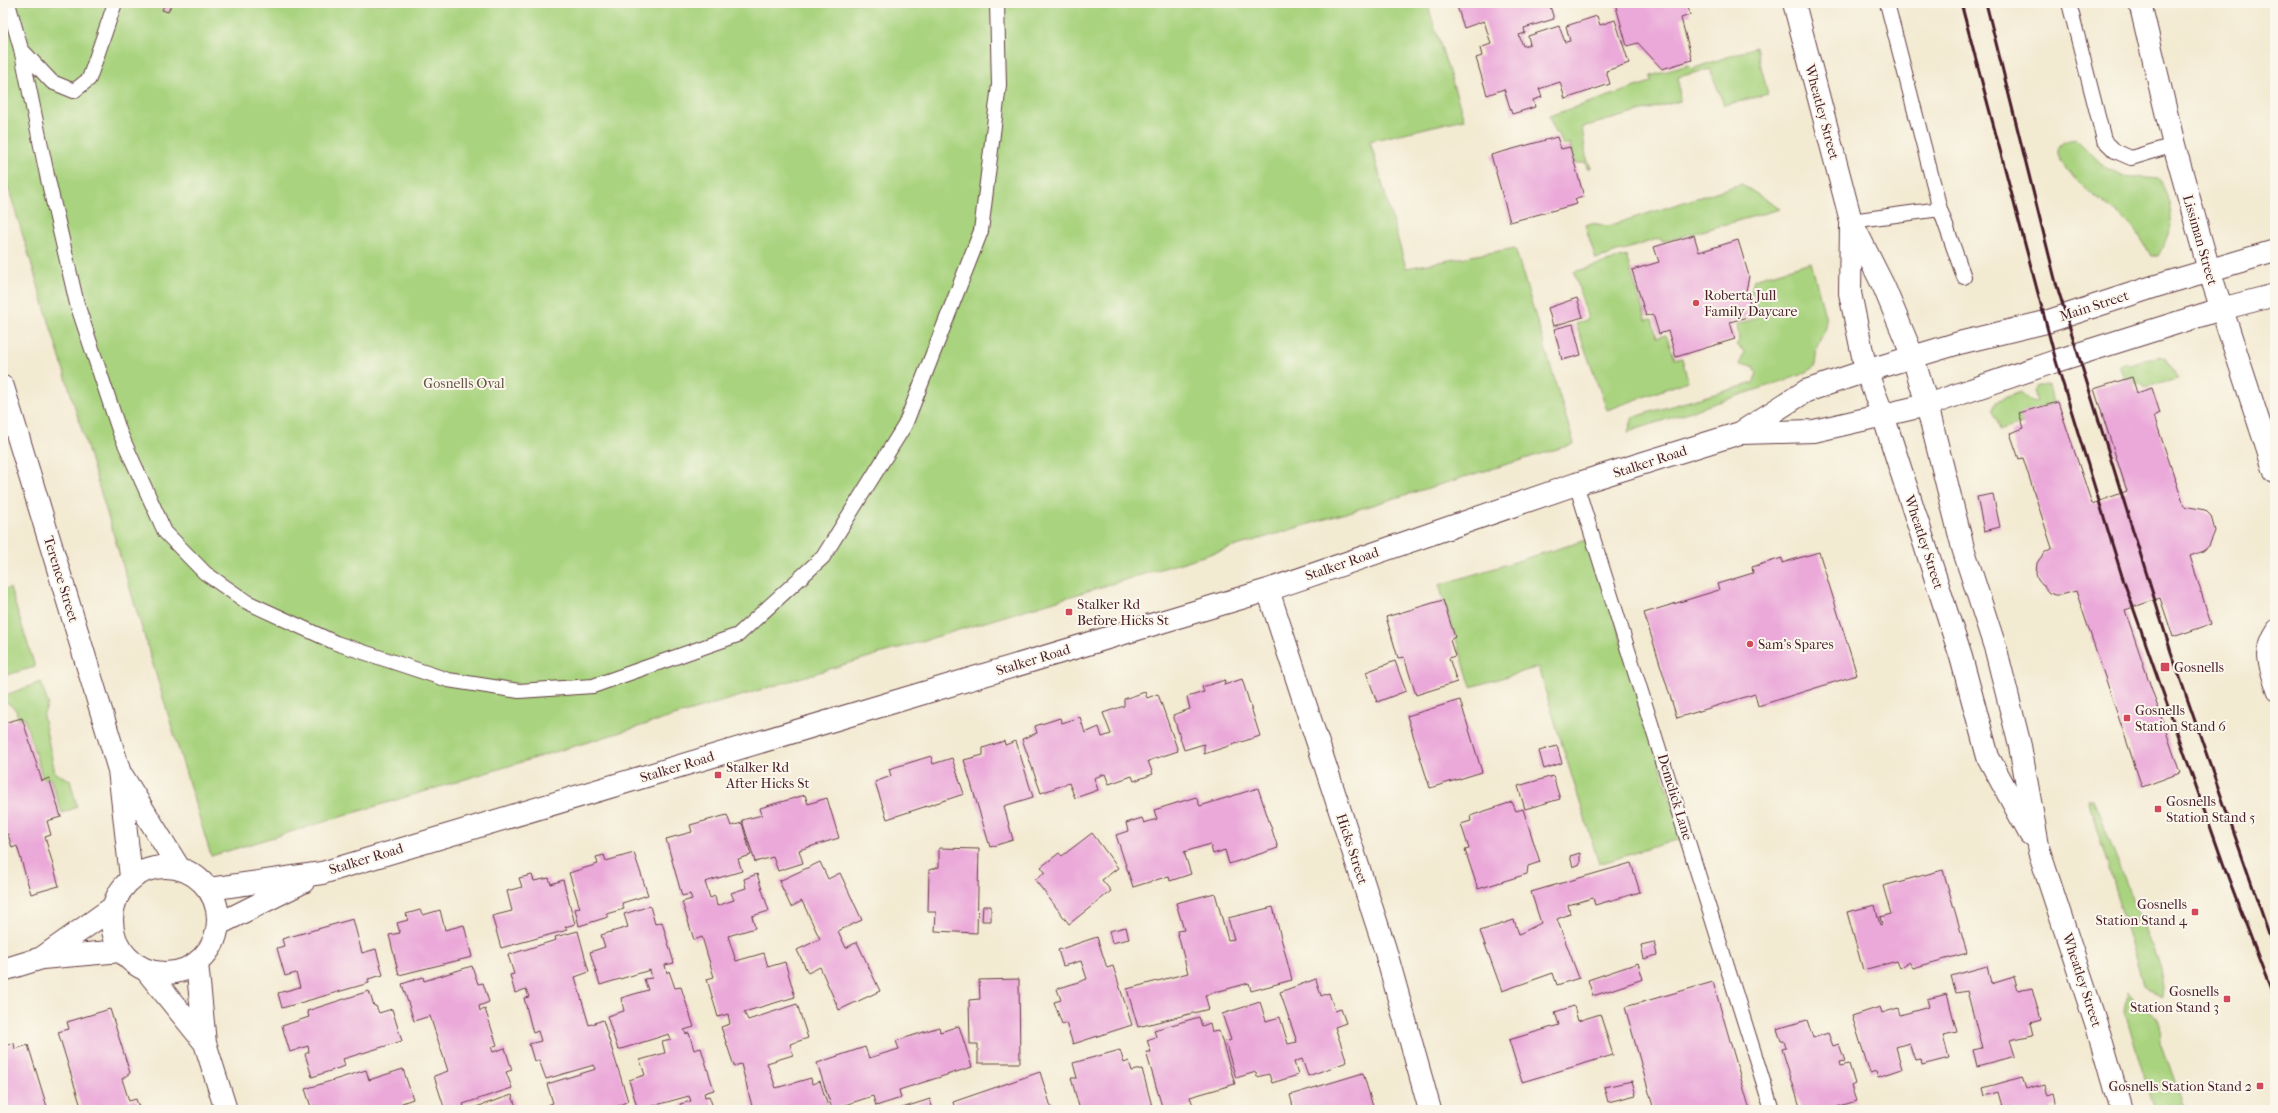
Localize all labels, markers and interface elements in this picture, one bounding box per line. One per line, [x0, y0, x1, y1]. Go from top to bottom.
street label: Wheatley Street [1801, 62, 1843, 161]
street label: Lissiman Street [2179, 193, 2221, 287]
place label: Roberta Jull Family Daycare [1704, 287, 1797, 320]
street label: Main Street [2057, 287, 2131, 325]
marker: Roberta Jull Family Daycare [1691, 298, 1701, 308]
park label: Gosnells Oval [423, 375, 505, 392]
street label: Stalker Road [1611, 442, 1689, 482]
street label: Wheatley Street [1900, 492, 1947, 591]
street label: Terence Street [40, 534, 82, 624]
street label: Stalker Road [1303, 543, 1381, 585]
place label: Stalker Rd Before Hicks St [1077, 596, 1169, 629]
marker: Stalker Rd Before Hicks St [1064, 607, 1074, 617]
place label: Sam’s Spares [1758, 636, 1834, 653]
marker: Sam’s Spares [1745, 639, 1755, 649]
street label: Stalker Road [994, 641, 1072, 679]
place label: Gosnells [2174, 659, 2224, 676]
marker: Gosnells [2159, 661, 2171, 673]
place label: Gosnells Station Stand 6 [2135, 702, 2226, 735]
marker: Gosnells Station Stand 6 [2122, 713, 2132, 723]
street label: Stalker Road [638, 748, 716, 786]
street label: Demclick Lane [1654, 752, 1696, 842]
place label: Stalker Rd After Hicks St [725, 759, 809, 792]
marker: Stalker Rd After Hicks St [713, 770, 723, 780]
place label: Gosnells Station Stand 5 [2166, 793, 2255, 826]
marker: Gosnells Station Stand 5 [2153, 804, 2163, 814]
street label: Hicks Street [1333, 811, 1371, 887]
street label: Stalker Road [327, 840, 405, 878]
place label: Gosnells Station Stand 4 [2095, 896, 2188, 929]
marker: Gosnells Station Stand 4 [2190, 907, 2200, 917]
street label: Wheatley Street [2058, 930, 2105, 1029]
place label: Gosnells Station Stand 3 [2130, 983, 2219, 1016]
marker: Gosnells Station Stand 3 [2222, 994, 2232, 1004]
place label: Gosnells Station Stand 2 [2109, 1078, 2252, 1095]
marker: Gosnells Station Stand 2 [2255, 1081, 2265, 1091]

